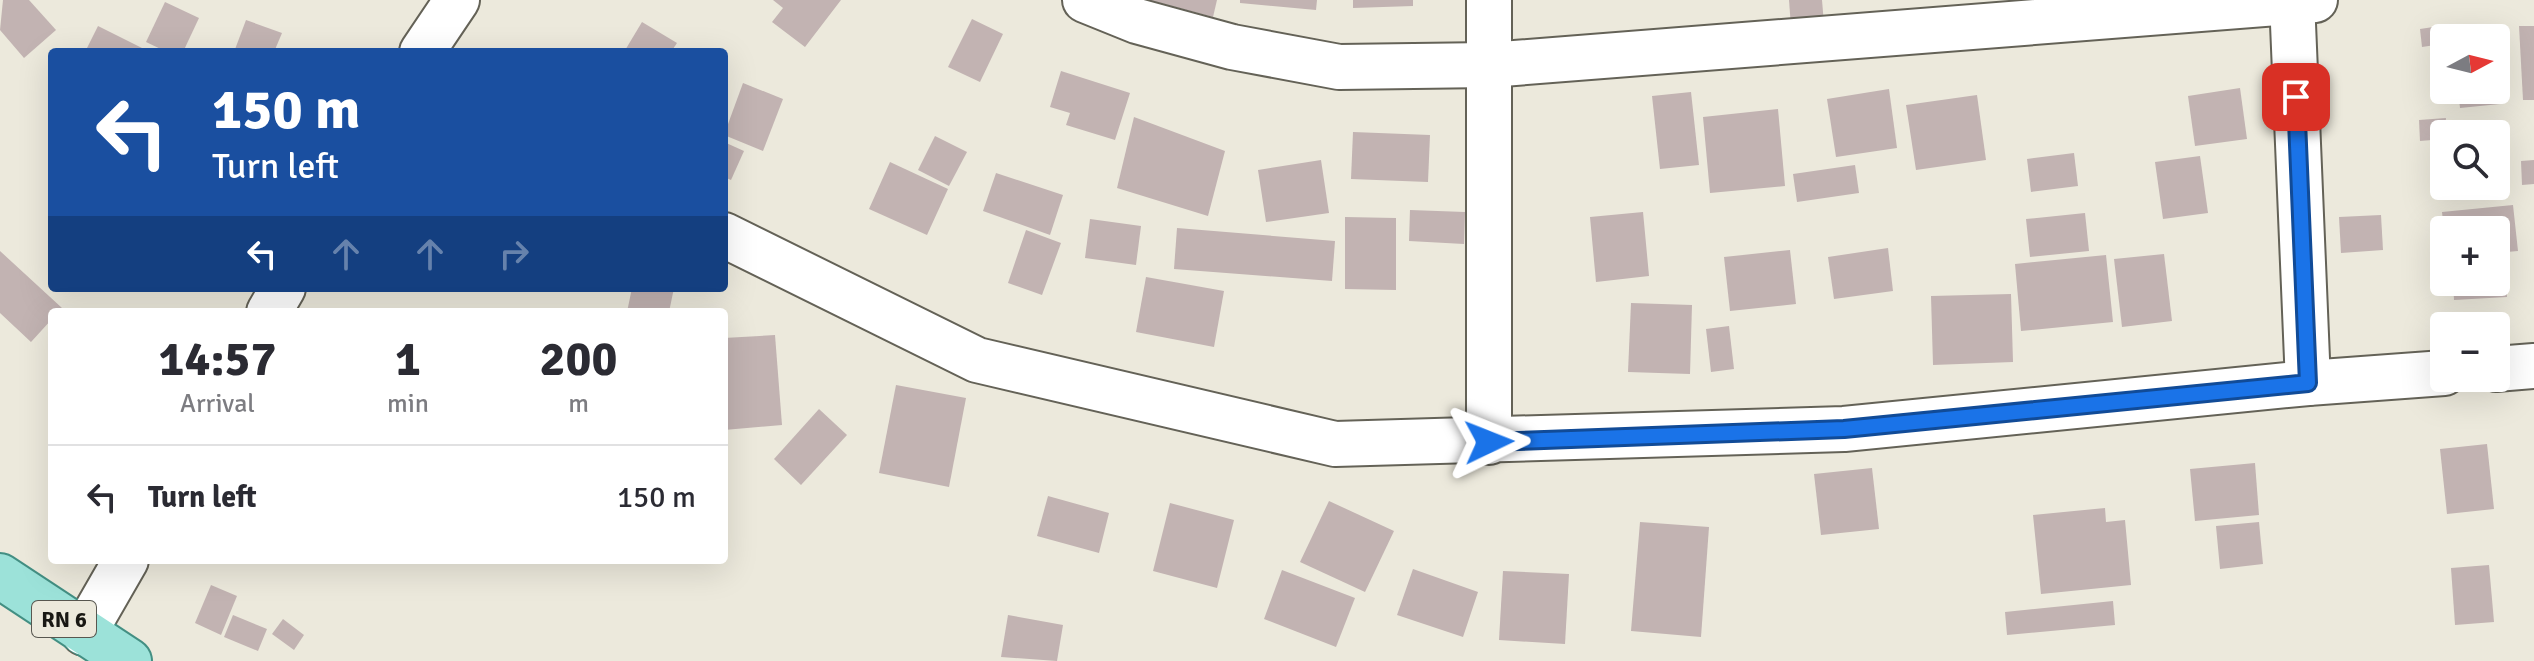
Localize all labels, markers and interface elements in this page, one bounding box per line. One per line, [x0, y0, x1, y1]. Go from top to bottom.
north arrow [2430, 24, 2510, 104]
map controls [2430, 24, 2510, 392]
pin [2262, 63, 2330, 131]
text: 150 m [212, 75, 360, 144]
icon: arrive [2274, 75, 2318, 119]
icon: left [80, 80, 184, 184]
button: search [2430, 120, 2510, 200]
text: Turn left [212, 144, 339, 189]
button: + [2430, 216, 2510, 296]
icon: left [240, 232, 284, 276]
icon: ahead [324, 232, 368, 276]
icon: ahead [408, 232, 452, 276]
icon: right [492, 232, 536, 276]
button: − [2430, 312, 2510, 392]
text: 14:57 [159, 330, 276, 389]
text: 1 [395, 330, 421, 389]
text: 200 [540, 330, 617, 389]
text: Arrival [180, 388, 255, 420]
text: min [387, 388, 429, 420]
text: m [568, 388, 589, 420]
position arrow [1447, 400, 1531, 484]
icon: left [80, 475, 124, 519]
text: Turn left [148, 479, 257, 516]
text: 150 m [617, 479, 696, 516]
road number: RN 6 [32, 601, 96, 637]

